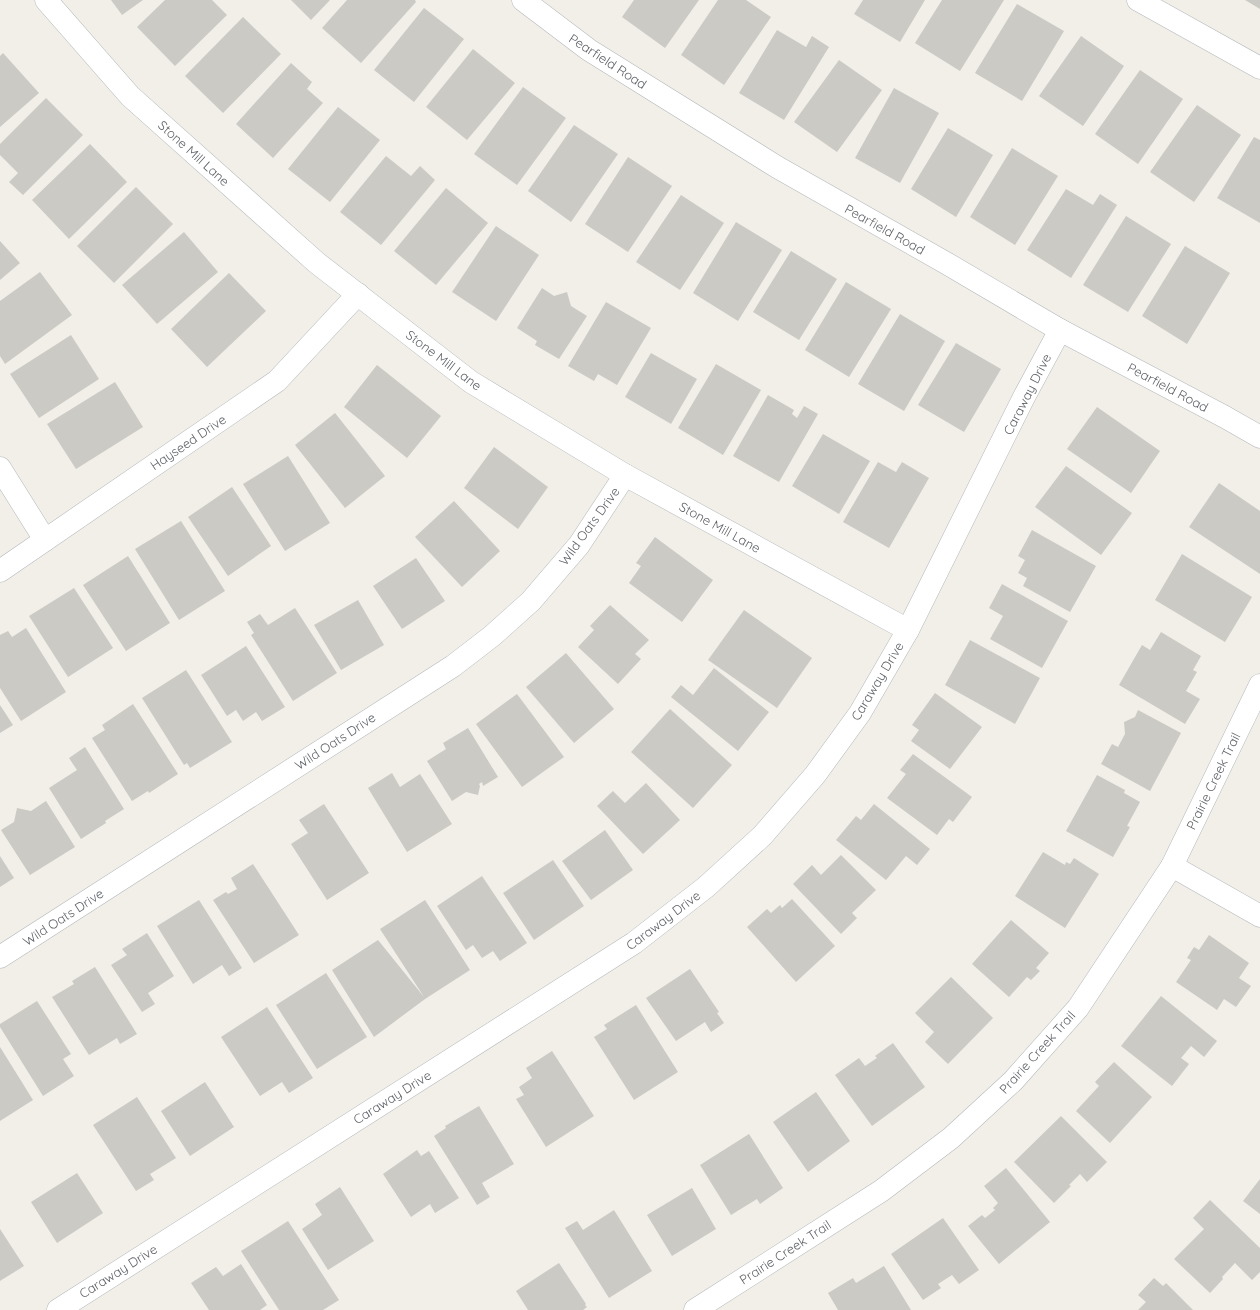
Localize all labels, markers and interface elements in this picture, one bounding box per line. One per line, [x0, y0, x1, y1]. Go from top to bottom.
street label: Pearfield Road [566, 30, 650, 92]
street label: Stone Mill Lane [155, 117, 233, 189]
street label: Pearfield Road [842, 200, 928, 258]
street label: Stone Mill Lane [403, 326, 485, 394]
street label: Caraway Drive [1000, 351, 1054, 437]
street label: Pearfield Road [1125, 359, 1211, 415]
street label: Hayseed Drive [147, 411, 229, 473]
street label: Wild Oats Drive [555, 484, 623, 568]
street label: Stone Mill Lane [676, 498, 764, 556]
street label: Caraway Drive [847, 639, 907, 723]
street label: Wild Oats Drive [292, 709, 378, 773]
street label: Prairie Creek Trail [1183, 730, 1243, 832]
street label: Wild Oats Drive [20, 885, 106, 949]
street label: Caraway Drive [623, 887, 703, 953]
street label: Prairie Creek Trail [996, 1007, 1078, 1097]
street label: Caraway Drive [350, 1067, 434, 1127]
street label: Prairie Creek Trail [736, 1216, 834, 1288]
street label: Caraway Drive [76, 1241, 160, 1301]

